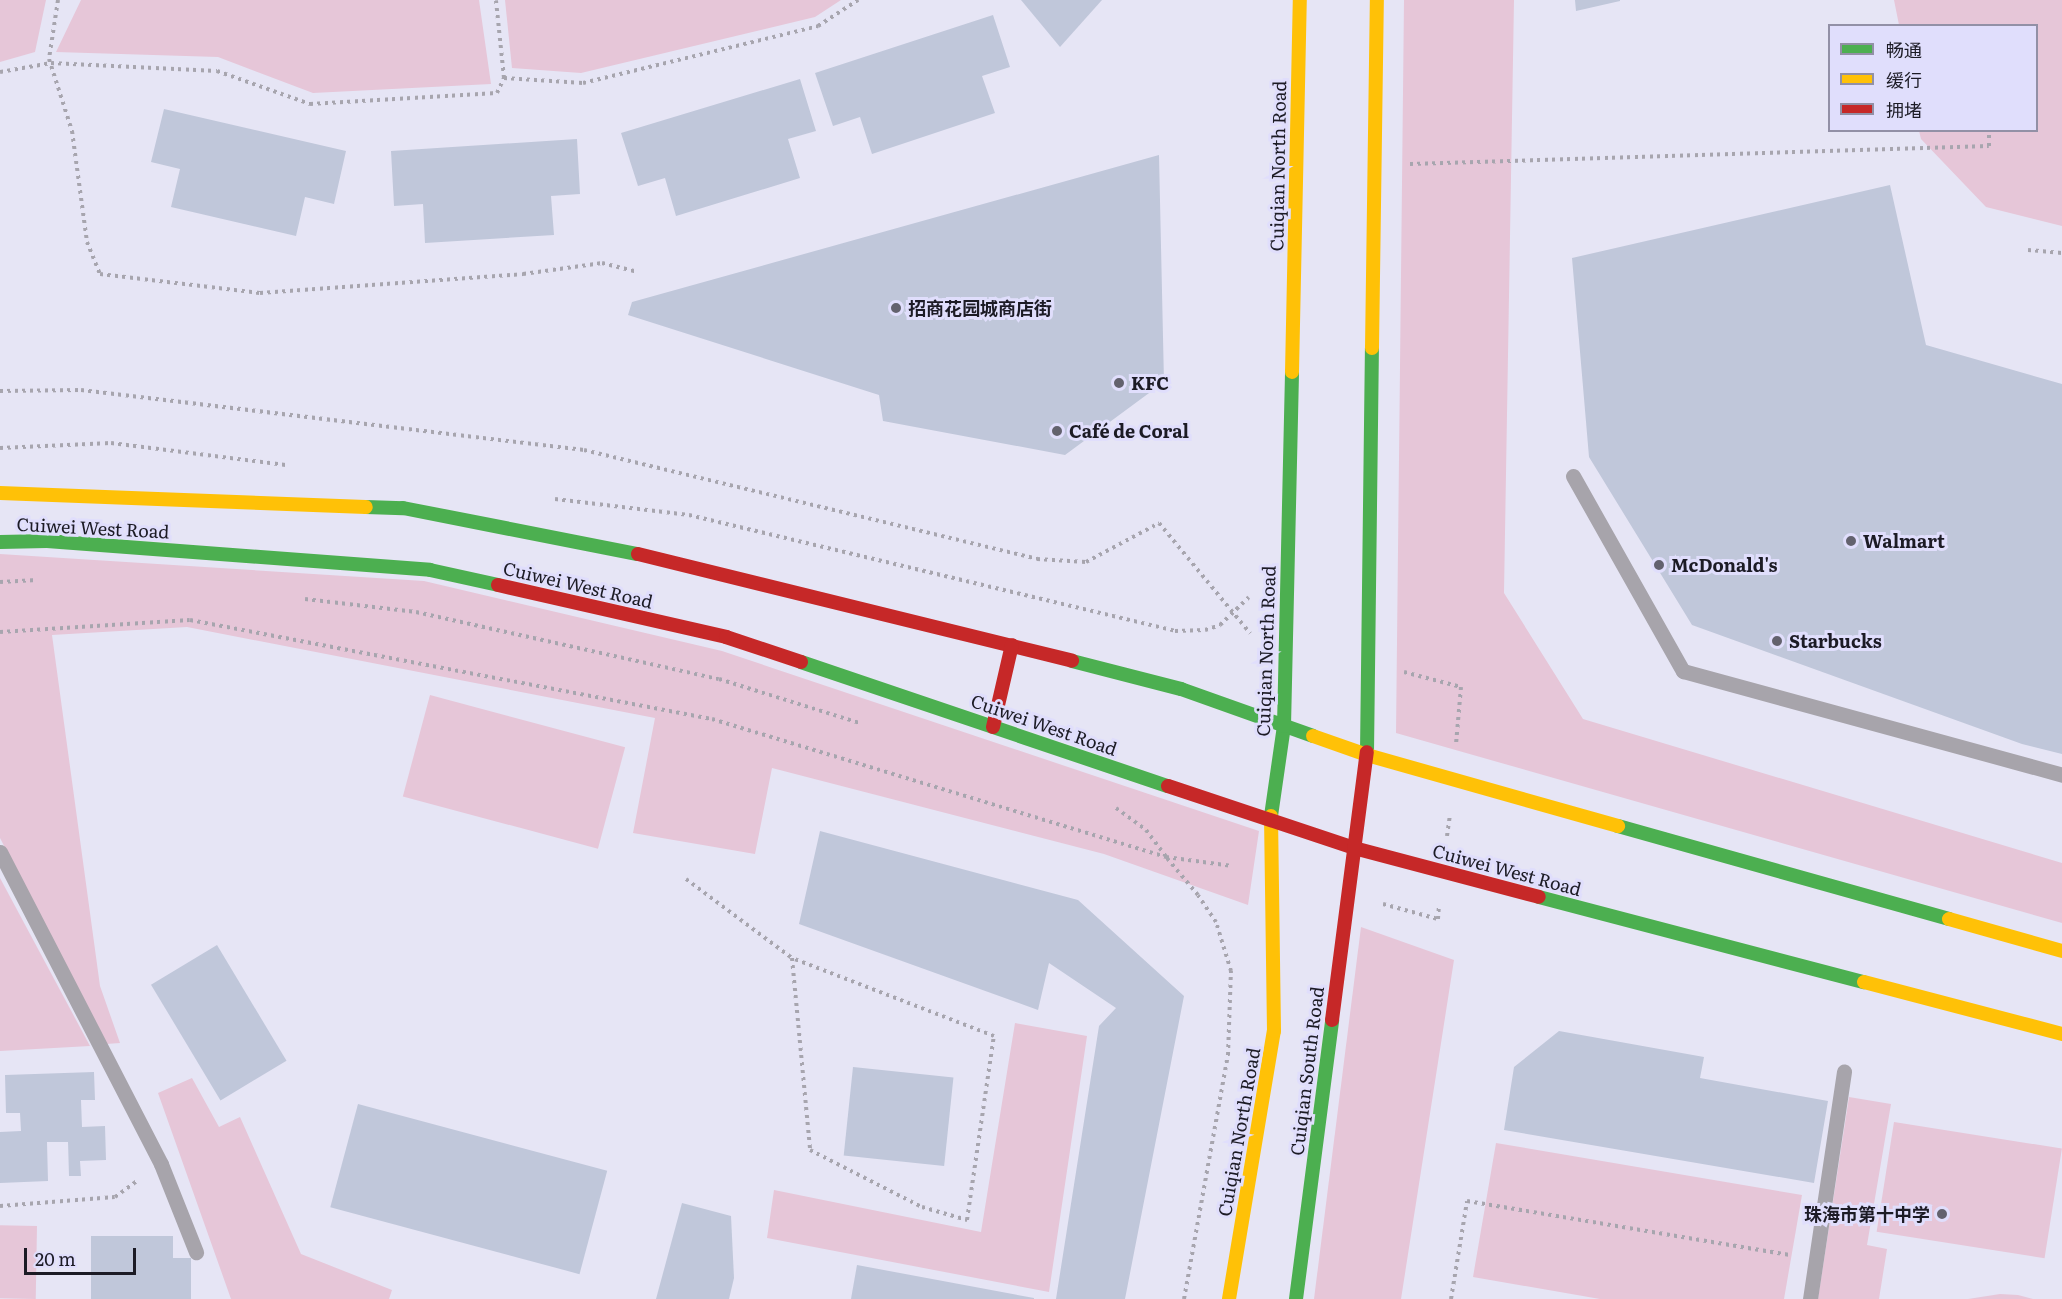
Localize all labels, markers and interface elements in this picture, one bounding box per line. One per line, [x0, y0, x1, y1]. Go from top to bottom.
legend [1828, 24, 2038, 132]
text: 畅通 [1886, 36, 1922, 63]
text: 缓行 [1886, 66, 1922, 93]
street label: Cuiqian North Road [1266, 80, 1290, 252]
text: 拥堵 [1886, 96, 1922, 123]
place label: 招商花园城商店街 [908, 297, 1052, 319]
marker: 招商花园城商店街 [889, 301, 903, 315]
place label: KFC [1131, 372, 1169, 394]
marker: KFC [1112, 376, 1126, 390]
place label: Café de Coral [1069, 420, 1189, 442]
marker: Café de Coral [1050, 424, 1064, 438]
street label: Cuiwei West Road [16, 513, 170, 543]
place label: Walmart [1863, 530, 1945, 552]
marker: Walmart [1844, 534, 1858, 548]
place label: McDonald's [1671, 554, 1777, 576]
street label: Cuiwei West Road [501, 557, 655, 613]
marker: McDonald's [1652, 558, 1666, 572]
street label: Cuiqian North Road [1252, 565, 1280, 737]
place label: Starbucks [1789, 630, 1882, 652]
marker: Starbucks [1770, 634, 1784, 648]
street label: Cuiwei West Road [968, 690, 1120, 760]
street label: Cuiwei West Road [1430, 840, 1584, 900]
street label: Cuiqian South Road [1286, 985, 1328, 1157]
street label: Cuiqian North Road [1214, 1046, 1264, 1218]
place label: 珠海市第十中学 [1804, 1203, 1930, 1225]
marker: 珠海市第十中学 [1935, 1207, 1949, 1221]
scale bar [27, 1236, 140, 1274]
text: 20 m [35, 1245, 76, 1272]

